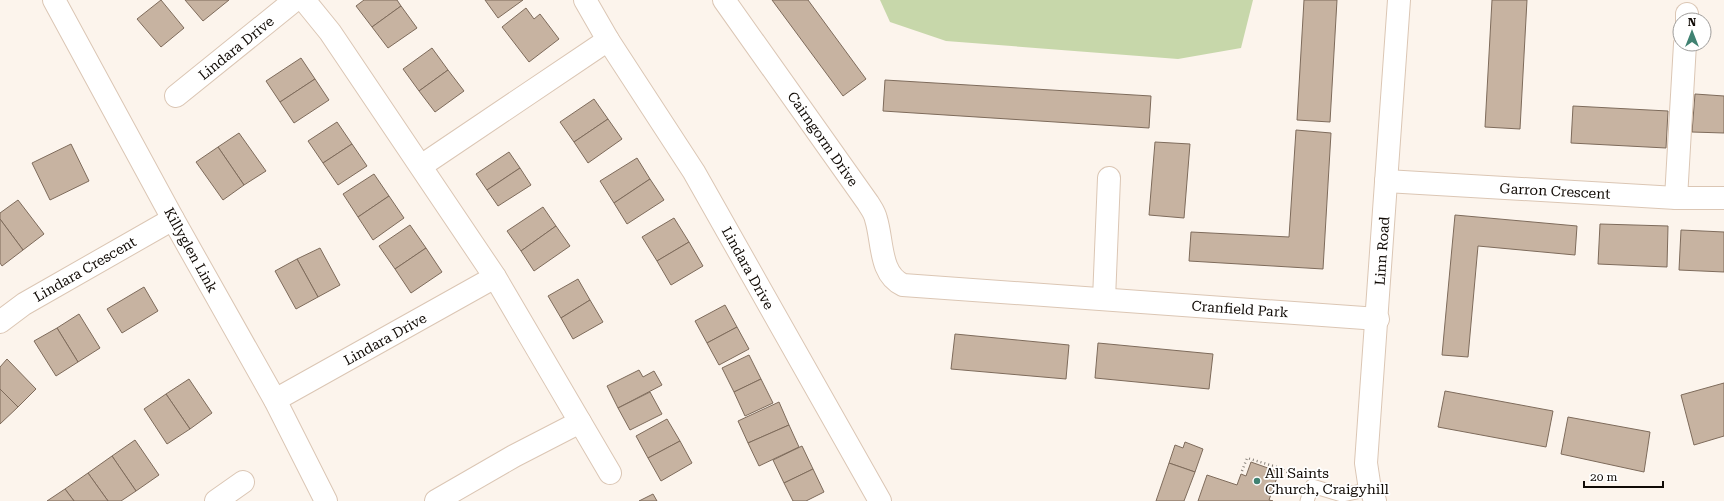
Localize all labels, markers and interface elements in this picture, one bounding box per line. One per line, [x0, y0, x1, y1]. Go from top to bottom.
north arrow [1672, 12, 1712, 52]
street label: Lindara Drive [195, 13, 277, 83]
text: N [1688, 16, 1697, 29]
street label: Cairngorm Drive [784, 89, 862, 190]
street label: Garron Crescent [1499, 180, 1611, 202]
street label: Killyglen Link [161, 205, 221, 295]
street label: Linn Road [1372, 216, 1392, 286]
street label: Lindara Drive [719, 224, 777, 312]
street label: Lindara Crescent [31, 233, 139, 305]
street label: Cranfield Park [1191, 298, 1289, 320]
street label: Lindara Drive [341, 310, 429, 368]
scale bar [1584, 463, 1663, 489]
place label: All Saints Church, Craigyhill [1265, 465, 1390, 497]
text: 20 m [1590, 470, 1617, 484]
marker: All Saints Church, Craigyhill [1252, 476, 1262, 486]

